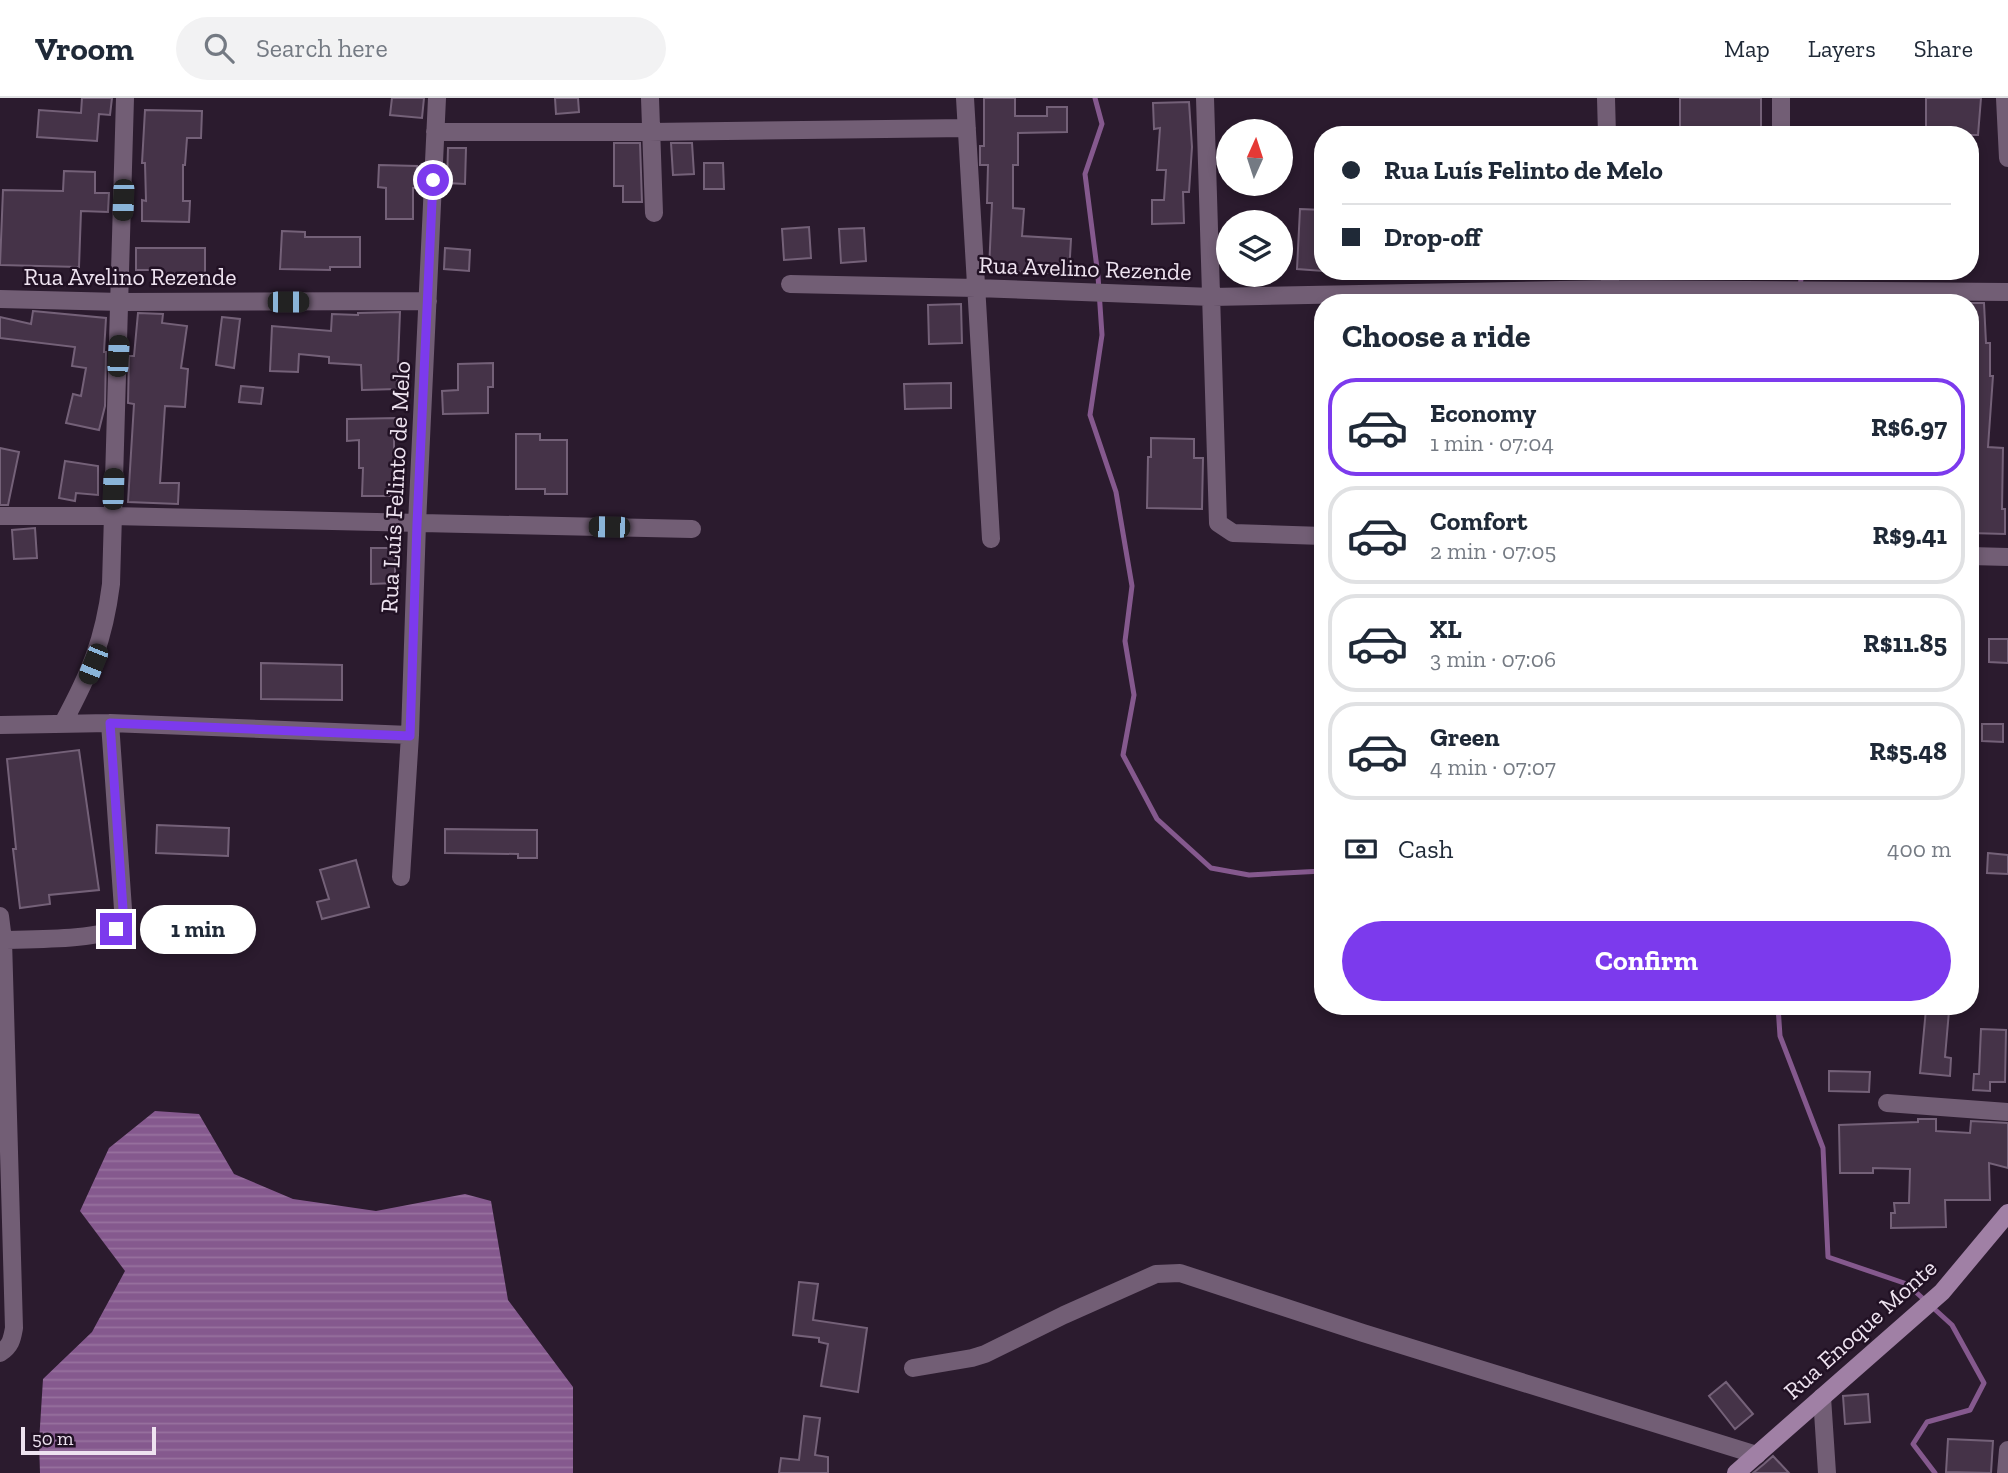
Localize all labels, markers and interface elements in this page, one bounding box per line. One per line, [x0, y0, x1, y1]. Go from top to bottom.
search box [176, 17, 666, 80]
text: Vroom [35, 29, 134, 68]
icon: search [200, 29, 238, 67]
text: Search here [256, 32, 388, 64]
text: Map [1724, 34, 1770, 63]
text: Layers [1808, 34, 1876, 63]
text: Share [1914, 34, 1973, 63]
north arrow [1216, 119, 1293, 196]
map controls [1216, 119, 1293, 287]
text: Rua Luís Felinto de Melo [1384, 154, 1663, 186]
route start [417, 164, 449, 196]
car [112, 179, 135, 221]
button: layers [1216, 210, 1293, 287]
text: Drop-off [1384, 221, 1481, 253]
street label: Rua Avelino Rezende [978, 250, 1192, 286]
street label: Rua Avelino Rezende [23, 262, 237, 291]
car [268, 292, 310, 313]
text: Choose a ride [1342, 317, 1530, 355]
car [107, 334, 130, 378]
street label: Rua Luís Felinto de Melo [374, 360, 416, 614]
icon: car [1346, 396, 1409, 459]
text: Economy [1430, 397, 1536, 429]
text: R$6.97 [1871, 411, 1947, 443]
text: 1 min · 07:04 [1430, 429, 1554, 457]
car [102, 468, 125, 510]
icon: car [1346, 504, 1409, 567]
text: Comfort [1430, 505, 1527, 537]
car [588, 516, 631, 538]
text: R$9.41 [1872, 519, 1947, 551]
text: 2 min · 07:05 [1430, 537, 1556, 565]
icon: car [1346, 612, 1409, 675]
text: XL [1430, 613, 1462, 645]
text: R$11.85 [1863, 627, 1947, 659]
car [76, 641, 111, 687]
text: 3 min · 07:06 [1430, 645, 1556, 673]
icon: car [1346, 720, 1409, 783]
text: Green [1430, 721, 1500, 753]
text: R$5.48 [1869, 735, 1947, 767]
text: 4 min · 07:07 [1430, 753, 1556, 781]
icon: cash [1342, 830, 1380, 868]
text: Cash [1398, 833, 1453, 865]
text: 400 m [1887, 835, 1951, 863]
callout: 1 min [140, 904, 256, 954]
route end [100, 913, 132, 945]
text: 1 min [171, 915, 225, 943]
button: Confirm [1342, 921, 1951, 1001]
street label: Rua Enoque Monte [1778, 1253, 1942, 1405]
scale bar [21, 1424, 156, 1456]
text: 50 m [32, 1427, 73, 1450]

